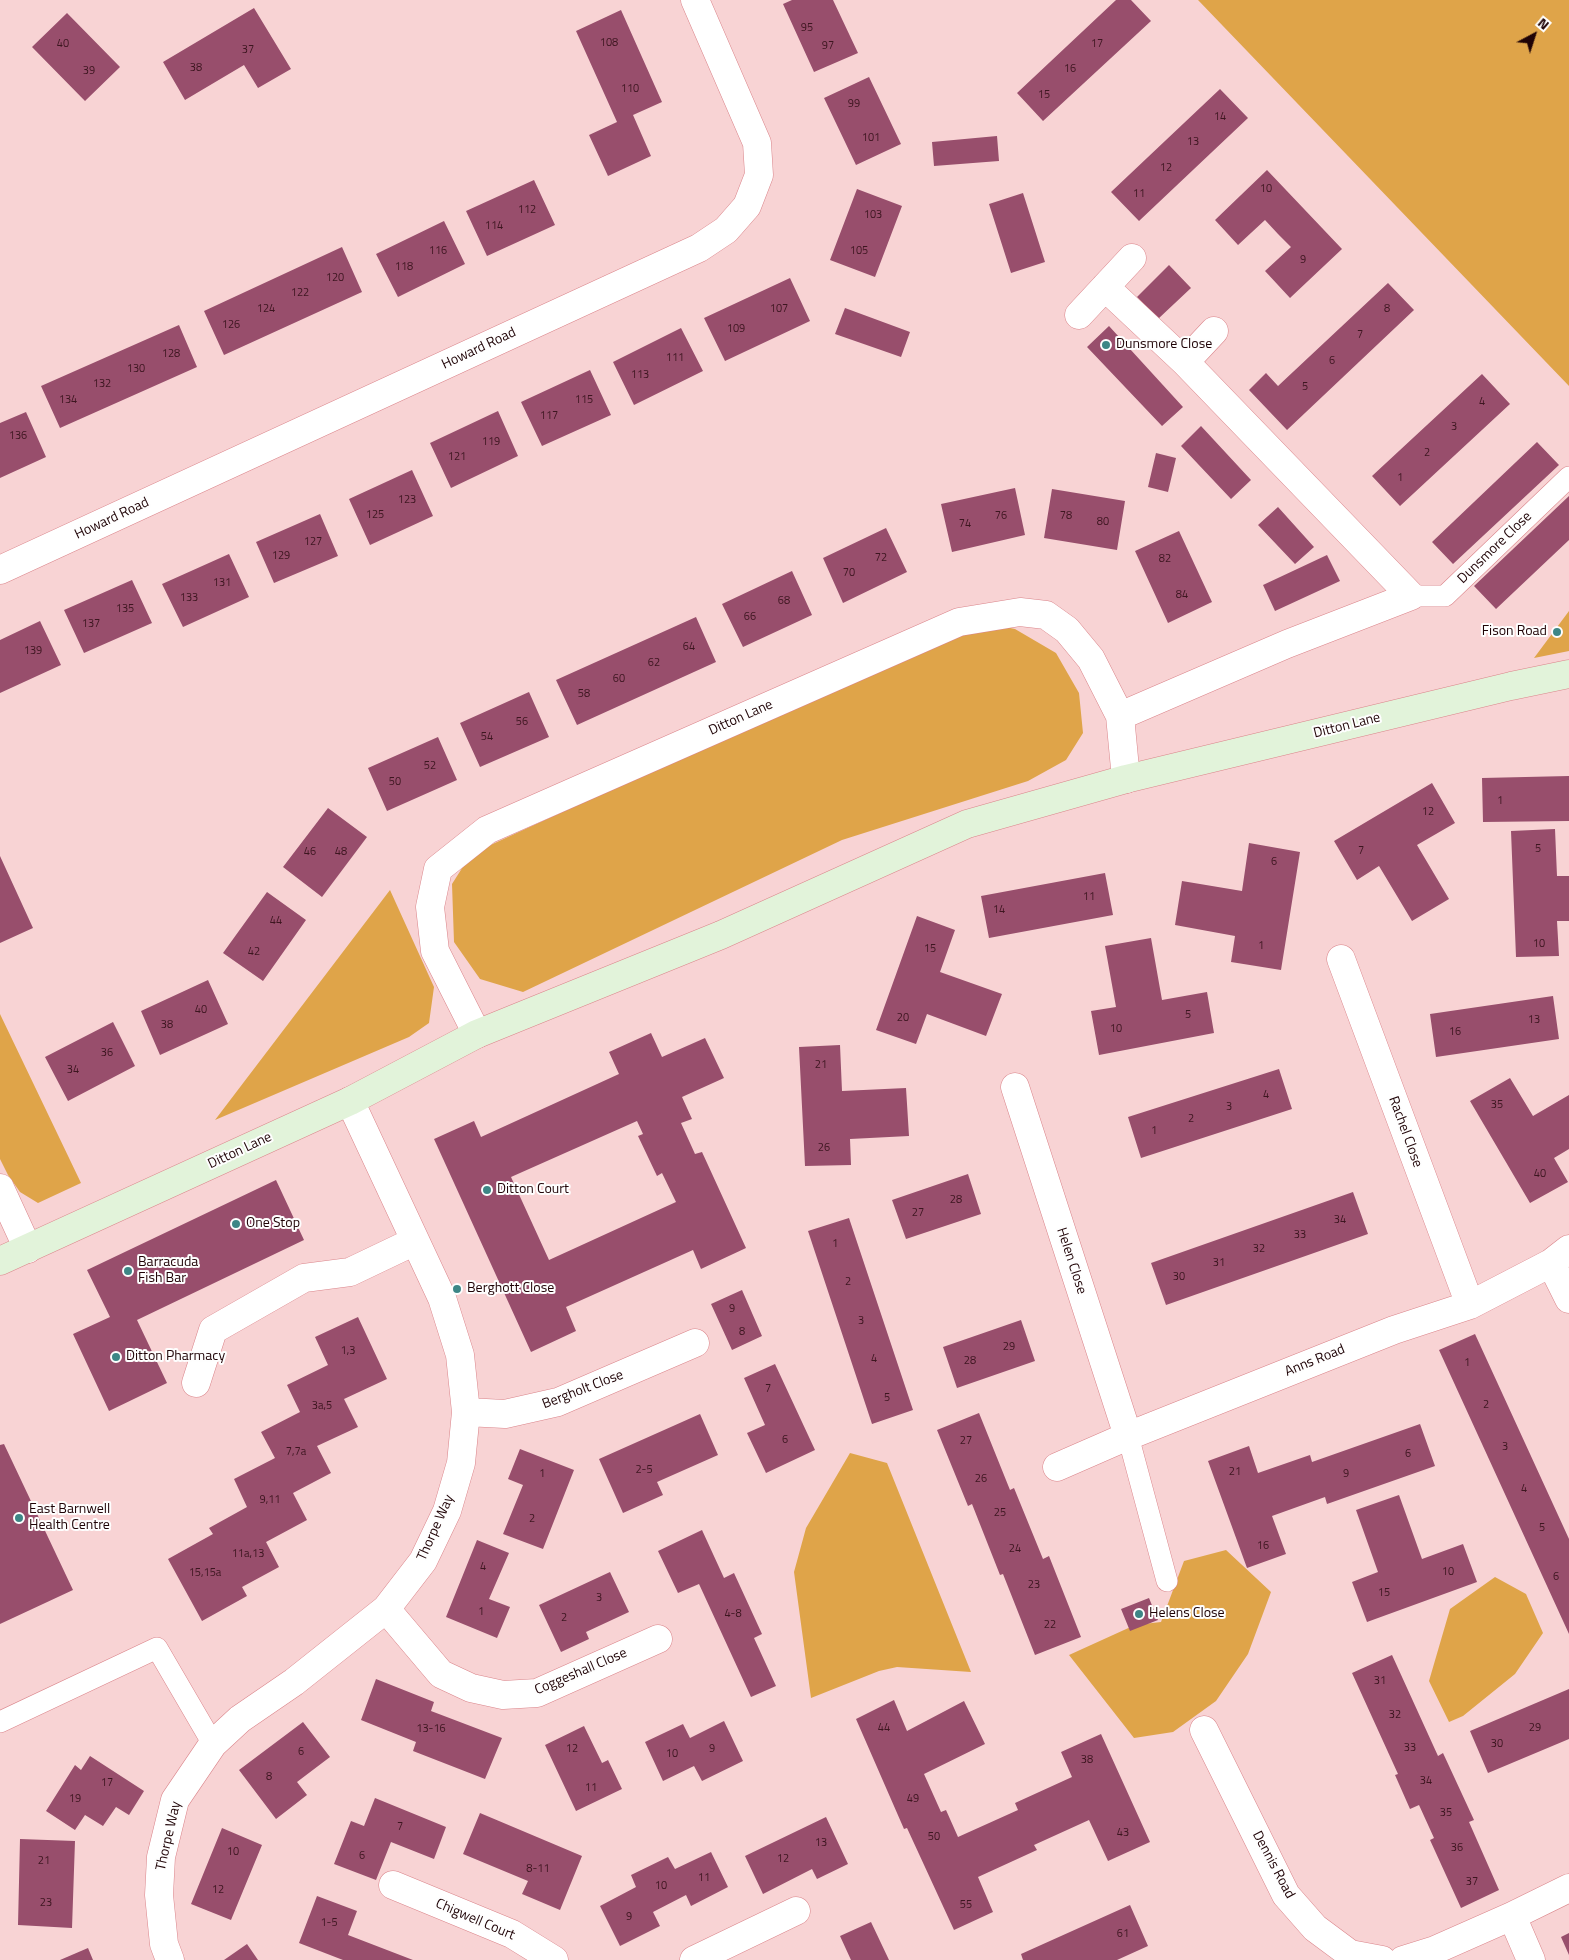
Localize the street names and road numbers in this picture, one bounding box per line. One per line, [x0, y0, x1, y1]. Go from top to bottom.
street label: Howard Road [439, 325, 519, 373]
street label: Howard Road [72, 495, 152, 543]
street label: Dunsmore Close [1455, 509, 1535, 587]
street label: Ditton Lane [706, 696, 776, 740]
street label: Ditton Lane [1312, 710, 1382, 742]
street label: Rachel Close [1384, 1094, 1426, 1170]
street label: Ditton Lane [206, 1129, 274, 1173]
street label: Helen Close [1052, 1226, 1090, 1296]
street label: Anns Road [1283, 1341, 1347, 1381]
street label: Bergholt Close [540, 1367, 626, 1413]
street label: Thorpe Way [414, 1492, 458, 1564]
street label: Coggeshall Close [532, 1645, 630, 1699]
street label: Thorpe Way [153, 1800, 185, 1872]
street label: Dennis Road [1248, 1828, 1298, 1902]
street label: Chigwell Court [433, 1896, 517, 1944]

